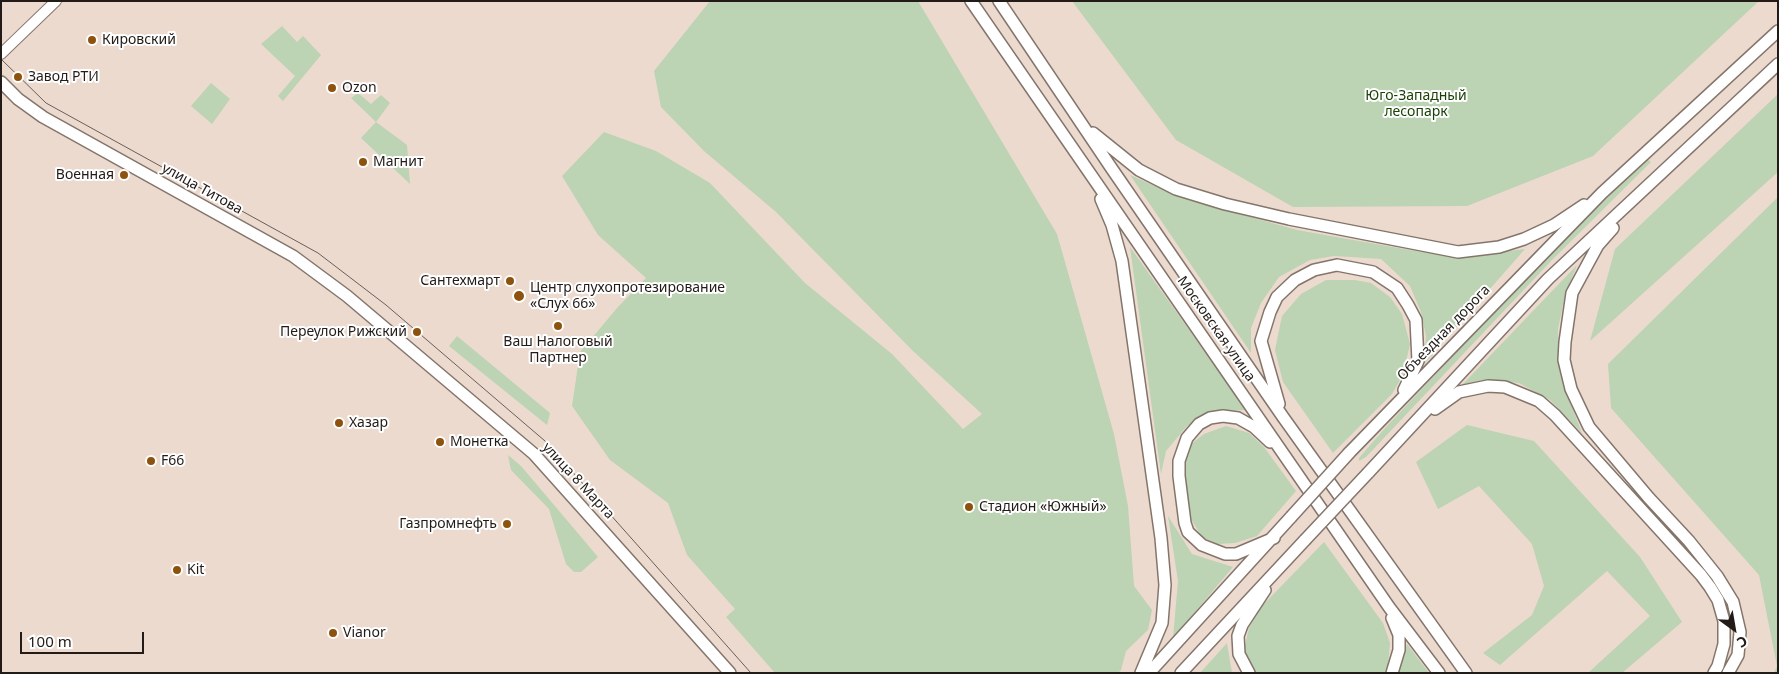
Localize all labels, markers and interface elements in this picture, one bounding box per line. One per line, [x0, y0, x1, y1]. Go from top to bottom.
place label: Кировский [102, 32, 176, 48]
marker: Кировский [86, 34, 98, 46]
place label: Завод РТИ [28, 69, 99, 85]
marker: Завод РТИ [12, 71, 24, 83]
place label: Ozon [342, 80, 377, 96]
marker: Ozon [326, 82, 338, 94]
park label: Юго-Западный лесопарк [1365, 88, 1467, 120]
place label: Магнит [373, 154, 423, 170]
marker: Магнит [357, 156, 369, 168]
street label: улица Титова [159, 160, 245, 218]
place label: Военная [56, 167, 114, 183]
marker: Военная [118, 169, 130, 181]
place label: Сантехмарт [420, 273, 500, 289]
street label: Московская улица [1173, 273, 1259, 385]
marker: Сантехмарт [504, 275, 516, 287]
place label: Центр слухопротезирование «Слух 66» [530, 280, 725, 312]
street label: Объездная дорога [1394, 282, 1494, 384]
marker: Центр слухопротезирование «Слух 66» [512, 289, 526, 303]
marker: Ваш Налоговый Партнер [552, 320, 564, 332]
place label: Переулок Рижский [280, 324, 407, 340]
marker: Переулок Рижский [411, 326, 423, 338]
place label: Ваш Налоговый Партнер [503, 334, 613, 367]
place label: Хазар [349, 415, 388, 431]
marker: Хазар [333, 417, 345, 429]
place label: Монетка [450, 434, 509, 450]
marker: Монетка [434, 436, 446, 448]
street label: улица 8 Марта [538, 439, 618, 523]
place label: F66 [161, 453, 184, 469]
marker: F66 [145, 455, 157, 467]
place label: Стадион «Южный» [979, 499, 1107, 515]
marker: Стадион «Южный» [963, 501, 975, 513]
place label: Газпромнефть [399, 516, 497, 532]
marker: Газпромнефть [501, 518, 513, 530]
place label: Kit [187, 562, 204, 578]
marker: Kit [171, 564, 183, 576]
north arrow [1709, 604, 1759, 654]
scale bar [22, 622, 146, 654]
place label: Vianor [343, 625, 386, 641]
marker: Vianor [327, 627, 339, 639]
text: 100 m [28, 631, 72, 651]
text: С [1733, 632, 1751, 653]

